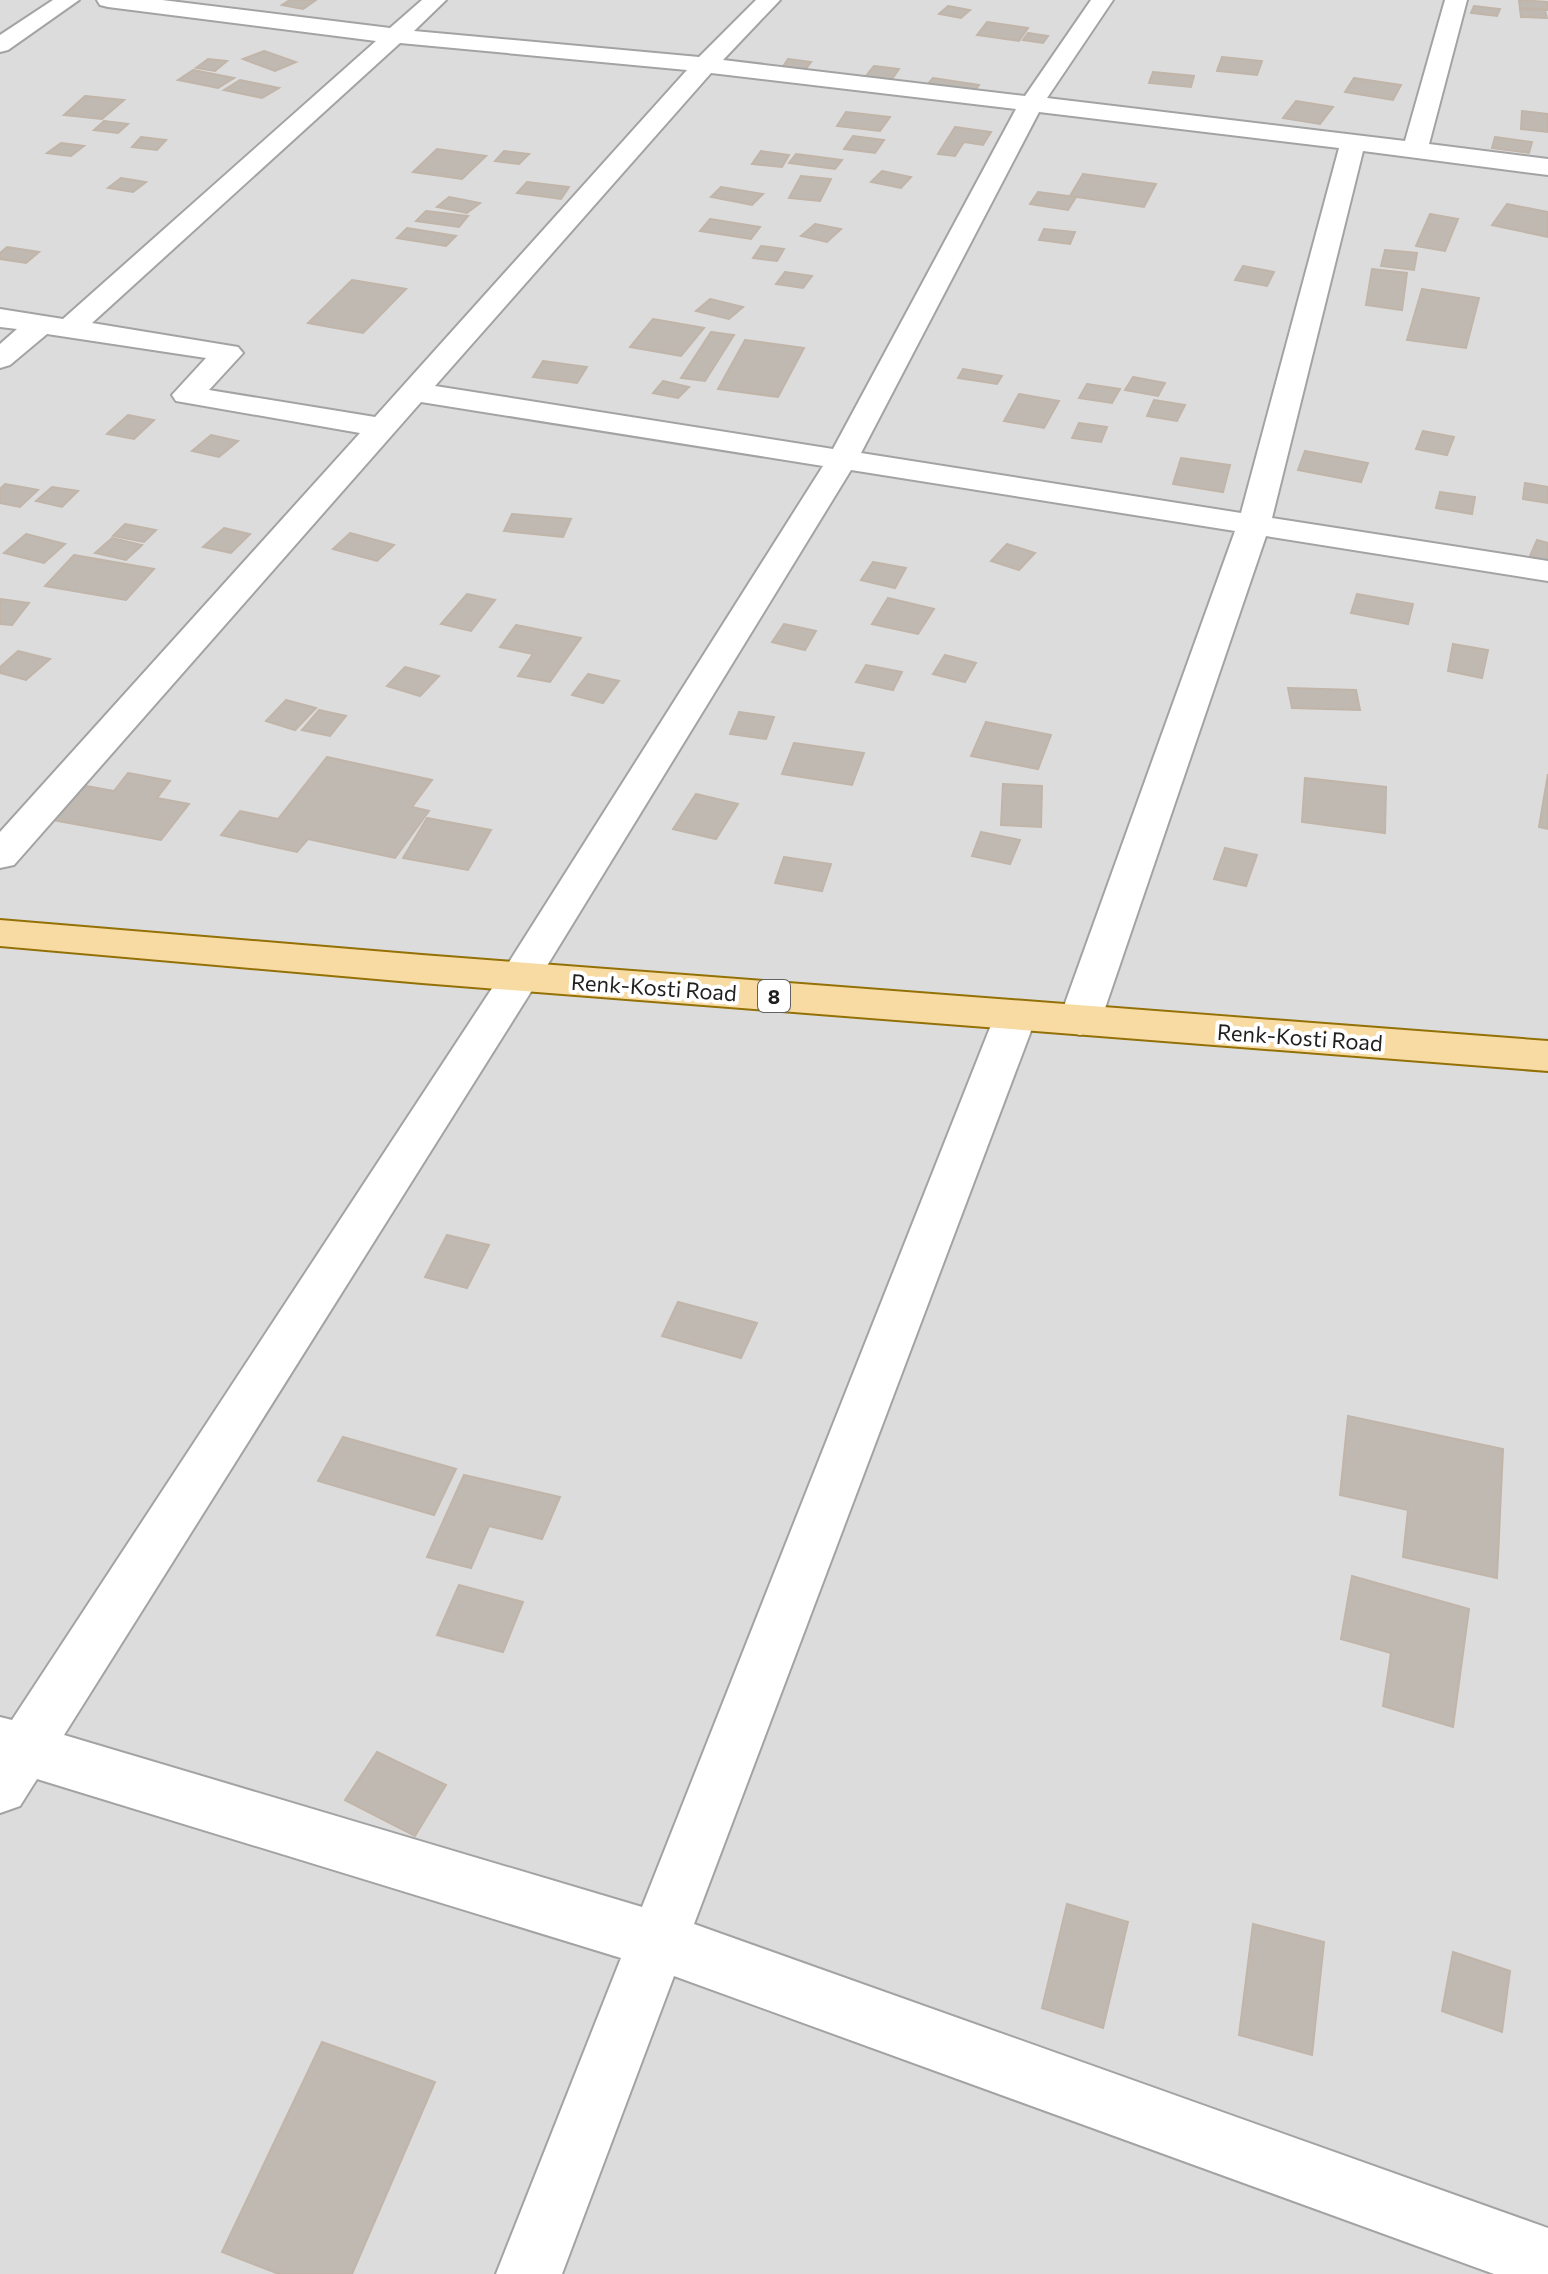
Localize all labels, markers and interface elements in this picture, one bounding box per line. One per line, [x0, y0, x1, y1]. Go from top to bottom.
street label: Renk-Kosti Road [570, 968, 738, 1006]
road number: 8 [758, 980, 790, 1012]
street label: Renk-Kosti Road [1216, 1018, 1384, 1056]

